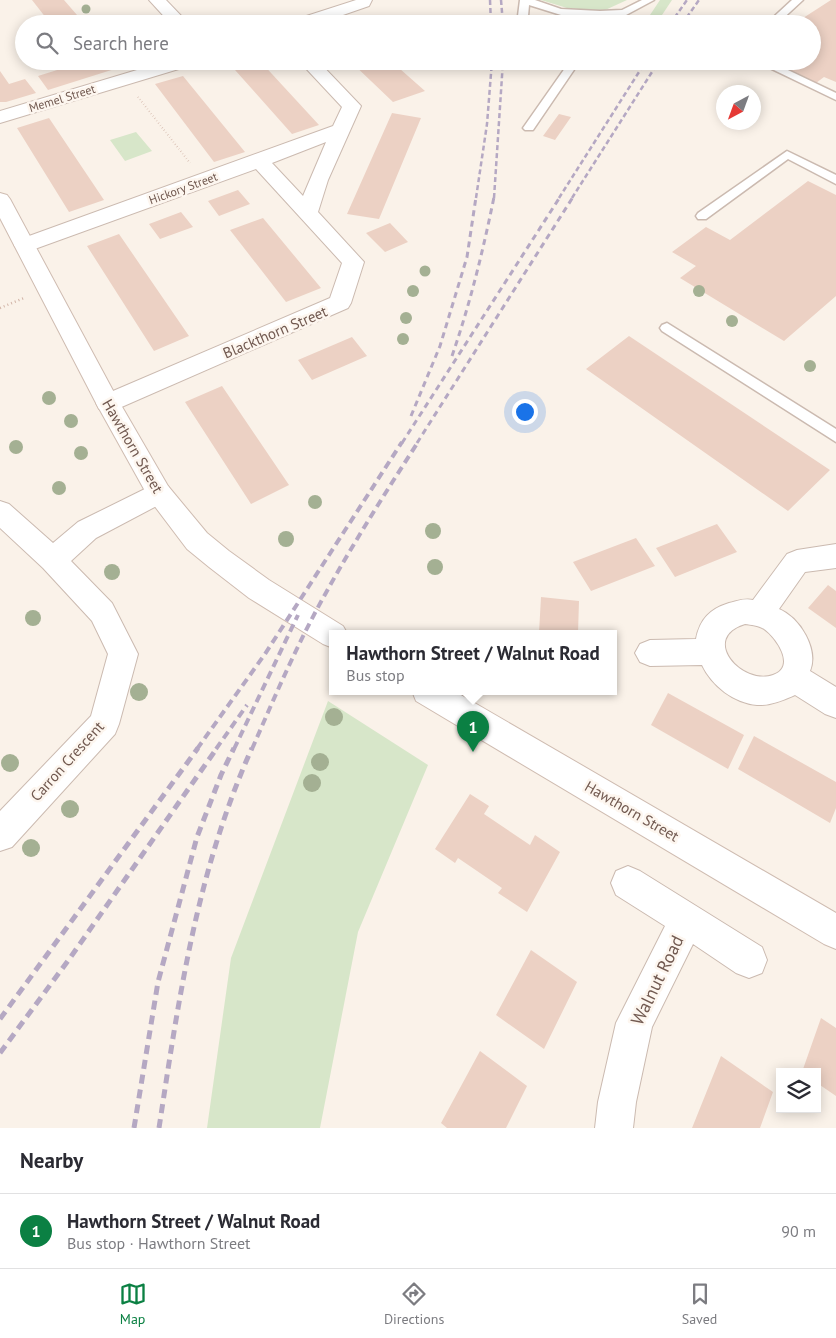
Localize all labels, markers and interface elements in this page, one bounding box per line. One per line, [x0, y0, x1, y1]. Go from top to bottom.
search box [15, 15, 821, 70]
icon: search [33, 29, 61, 57]
text: Search here [73, 31, 169, 55]
street label: Memel Street [27, 81, 97, 115]
north arrow [716, 85, 761, 130]
street label: Hickory Street [147, 169, 219, 207]
street label: Blackthorn Street [220, 301, 330, 363]
street label: Hawthorn Street [98, 396, 168, 496]
your location [512, 399, 538, 425]
popup [329, 630, 617, 695]
text: Hawthorn Street / Walnut Road [346, 641, 600, 665]
text: Bus stop [346, 665, 405, 685]
pin: 1 [457, 711, 489, 752]
street label: Carron Crescent [26, 717, 108, 805]
street label: Hawthorn Street [582, 776, 682, 846]
street label: Walnut Road [625, 931, 689, 1029]
map controls [776, 1068, 821, 1113]
button: layers [776, 1068, 821, 1113]
text: Nearby [20, 1147, 83, 1174]
text: Hawthorn Street / Walnut Road [67, 1209, 320, 1233]
text: 1 [31, 1221, 41, 1241]
text: 90 m [781, 1221, 816, 1241]
text: Bus stop · Hawthorn Street [67, 1233, 251, 1253]
tab: Map [119, 1280, 147, 1328]
tab: Directions [384, 1280, 444, 1328]
tab: Saved [682, 1280, 717, 1328]

